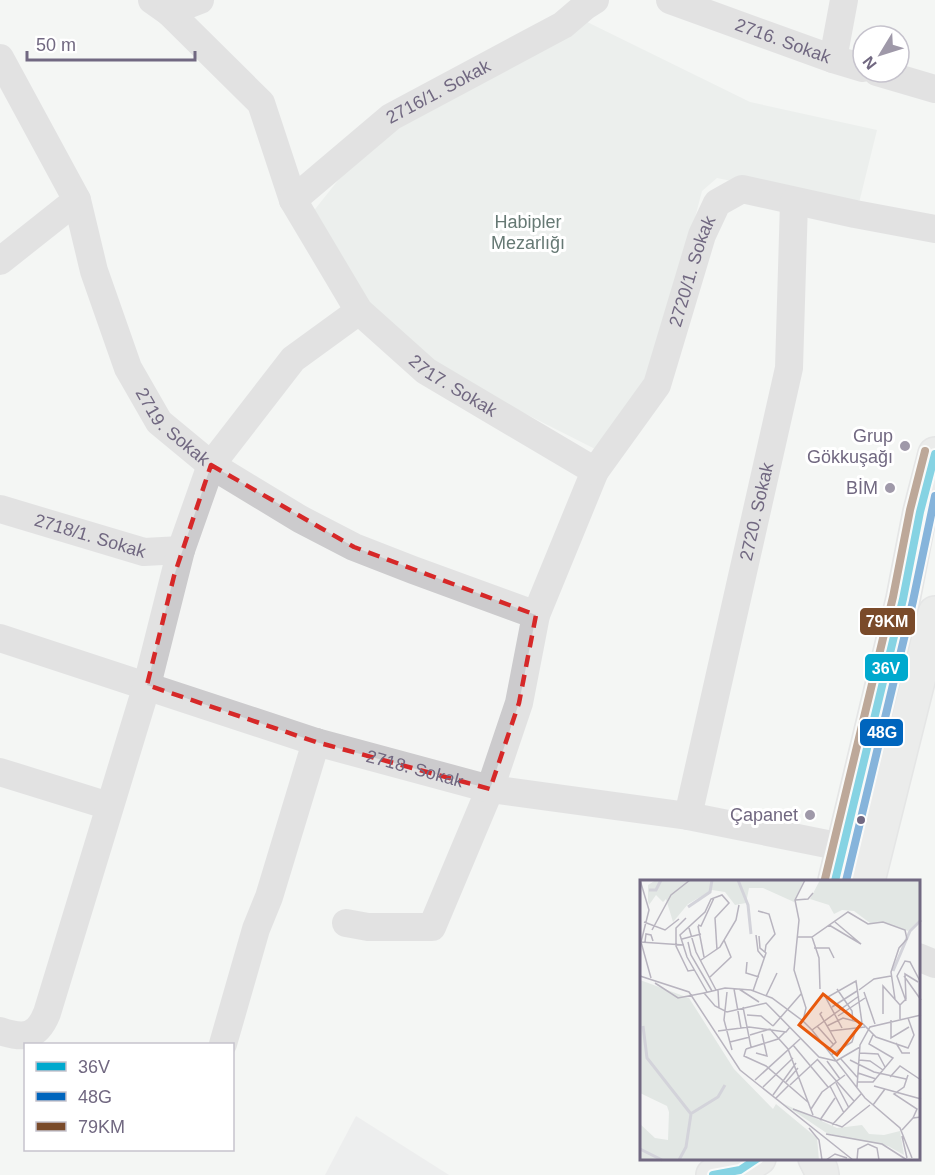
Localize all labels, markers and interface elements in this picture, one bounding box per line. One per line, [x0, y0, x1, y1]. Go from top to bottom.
street label: 2716. Sokak [732, 14, 834, 68]
scale bar [27, 24, 195, 62]
north arrow [851, 24, 911, 84]
text: 50 m [36, 35, 76, 55]
text: N [859, 53, 880, 73]
street label: 2716/1. Sokak [383, 55, 495, 128]
park label: Habipler Mezarlığı [491, 212, 565, 253]
street label: 2720/1. Sokak [665, 212, 720, 329]
street label: 2717. Sokak [405, 351, 501, 421]
street label: 2719. Sokak [132, 384, 214, 470]
place label: Grup Gökkuşağı [807, 426, 893, 467]
marker: Grup Gökkuşağı [898, 439, 912, 453]
street label: 2720. Sokak [736, 460, 778, 563]
place label: BİM [846, 478, 878, 498]
marker: BİM [883, 481, 897, 495]
street label: 2718/1. Sokak [32, 510, 149, 562]
line badge: 79KM [859, 607, 916, 636]
text: 79KM [866, 613, 908, 630]
line badge: 36V [864, 653, 909, 682]
text: 36V [872, 660, 901, 677]
line badge: 48G [859, 718, 904, 747]
text: 48G [867, 724, 897, 741]
street label: 2718. Sokak [364, 746, 467, 792]
place label: Çapanet [730, 805, 798, 825]
marker: Çapanet [803, 808, 817, 822]
unlabelled marker [855, 814, 867, 826]
inset map [640, 880, 920, 1160]
legend [24, 1043, 234, 1151]
text: 36V [78, 1057, 110, 1077]
text: 48G [78, 1087, 112, 1107]
text: 79KM [78, 1117, 125, 1137]

